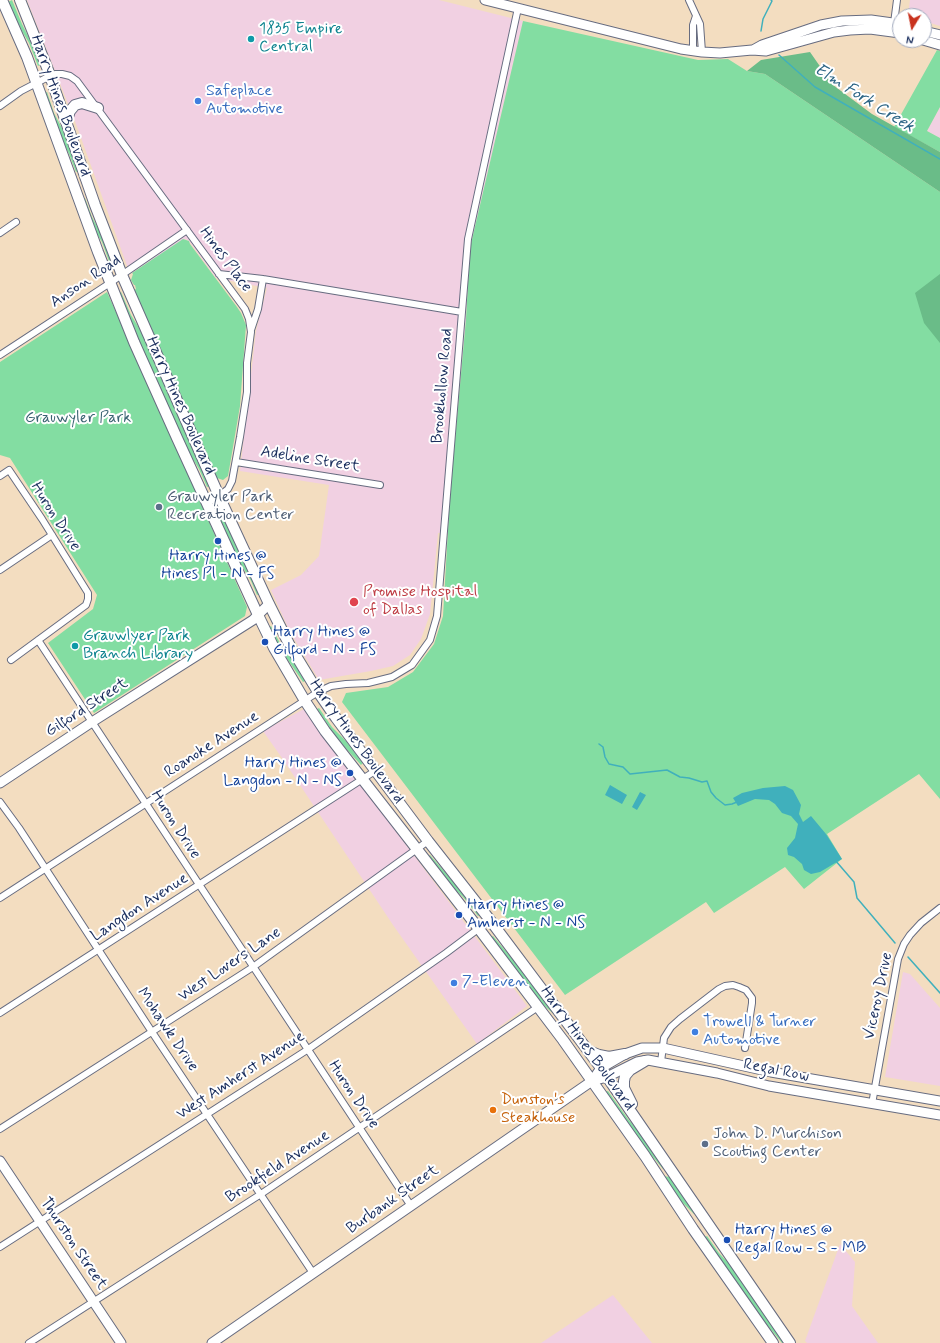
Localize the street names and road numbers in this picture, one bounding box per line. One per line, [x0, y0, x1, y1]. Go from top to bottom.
street label: Harry Hines Boulevard [25, 33, 95, 179]
street label: Hines Place [194, 224, 256, 296]
street label: Anson Road [47, 251, 125, 313]
street label: Brookhollow Road [428, 328, 458, 444]
street label: Harry Hines Boulevard [141, 334, 219, 478]
street label: Adeline Street [259, 443, 361, 477]
street label: Huron Drive [26, 479, 84, 555]
street label: Gilford Street [42, 674, 132, 742]
street label: Harry Hines Boulevard [304, 676, 408, 808]
street label: Roanoke Avenue [161, 707, 263, 783]
street label: Huron Drive [146, 787, 204, 863]
street label: Langdon Avenue [88, 869, 192, 947]
street label: West Lovers Lane [175, 924, 285, 1006]
street label: Viceroy Drive [860, 951, 898, 1041]
street label: Harry Hines Boulevard [535, 983, 639, 1115]
street label: Mohawk Drive [132, 984, 202, 1076]
street label: West Amherst Avenue [173, 1027, 309, 1125]
street label: Regal Row [741, 1055, 811, 1087]
street label: Huron Drive [323, 1057, 383, 1133]
street label: Brookfield Avenue [222, 1126, 334, 1208]
street label: Burbank Street [343, 1161, 443, 1239]
street label: Thurston Street [35, 1194, 111, 1294]

